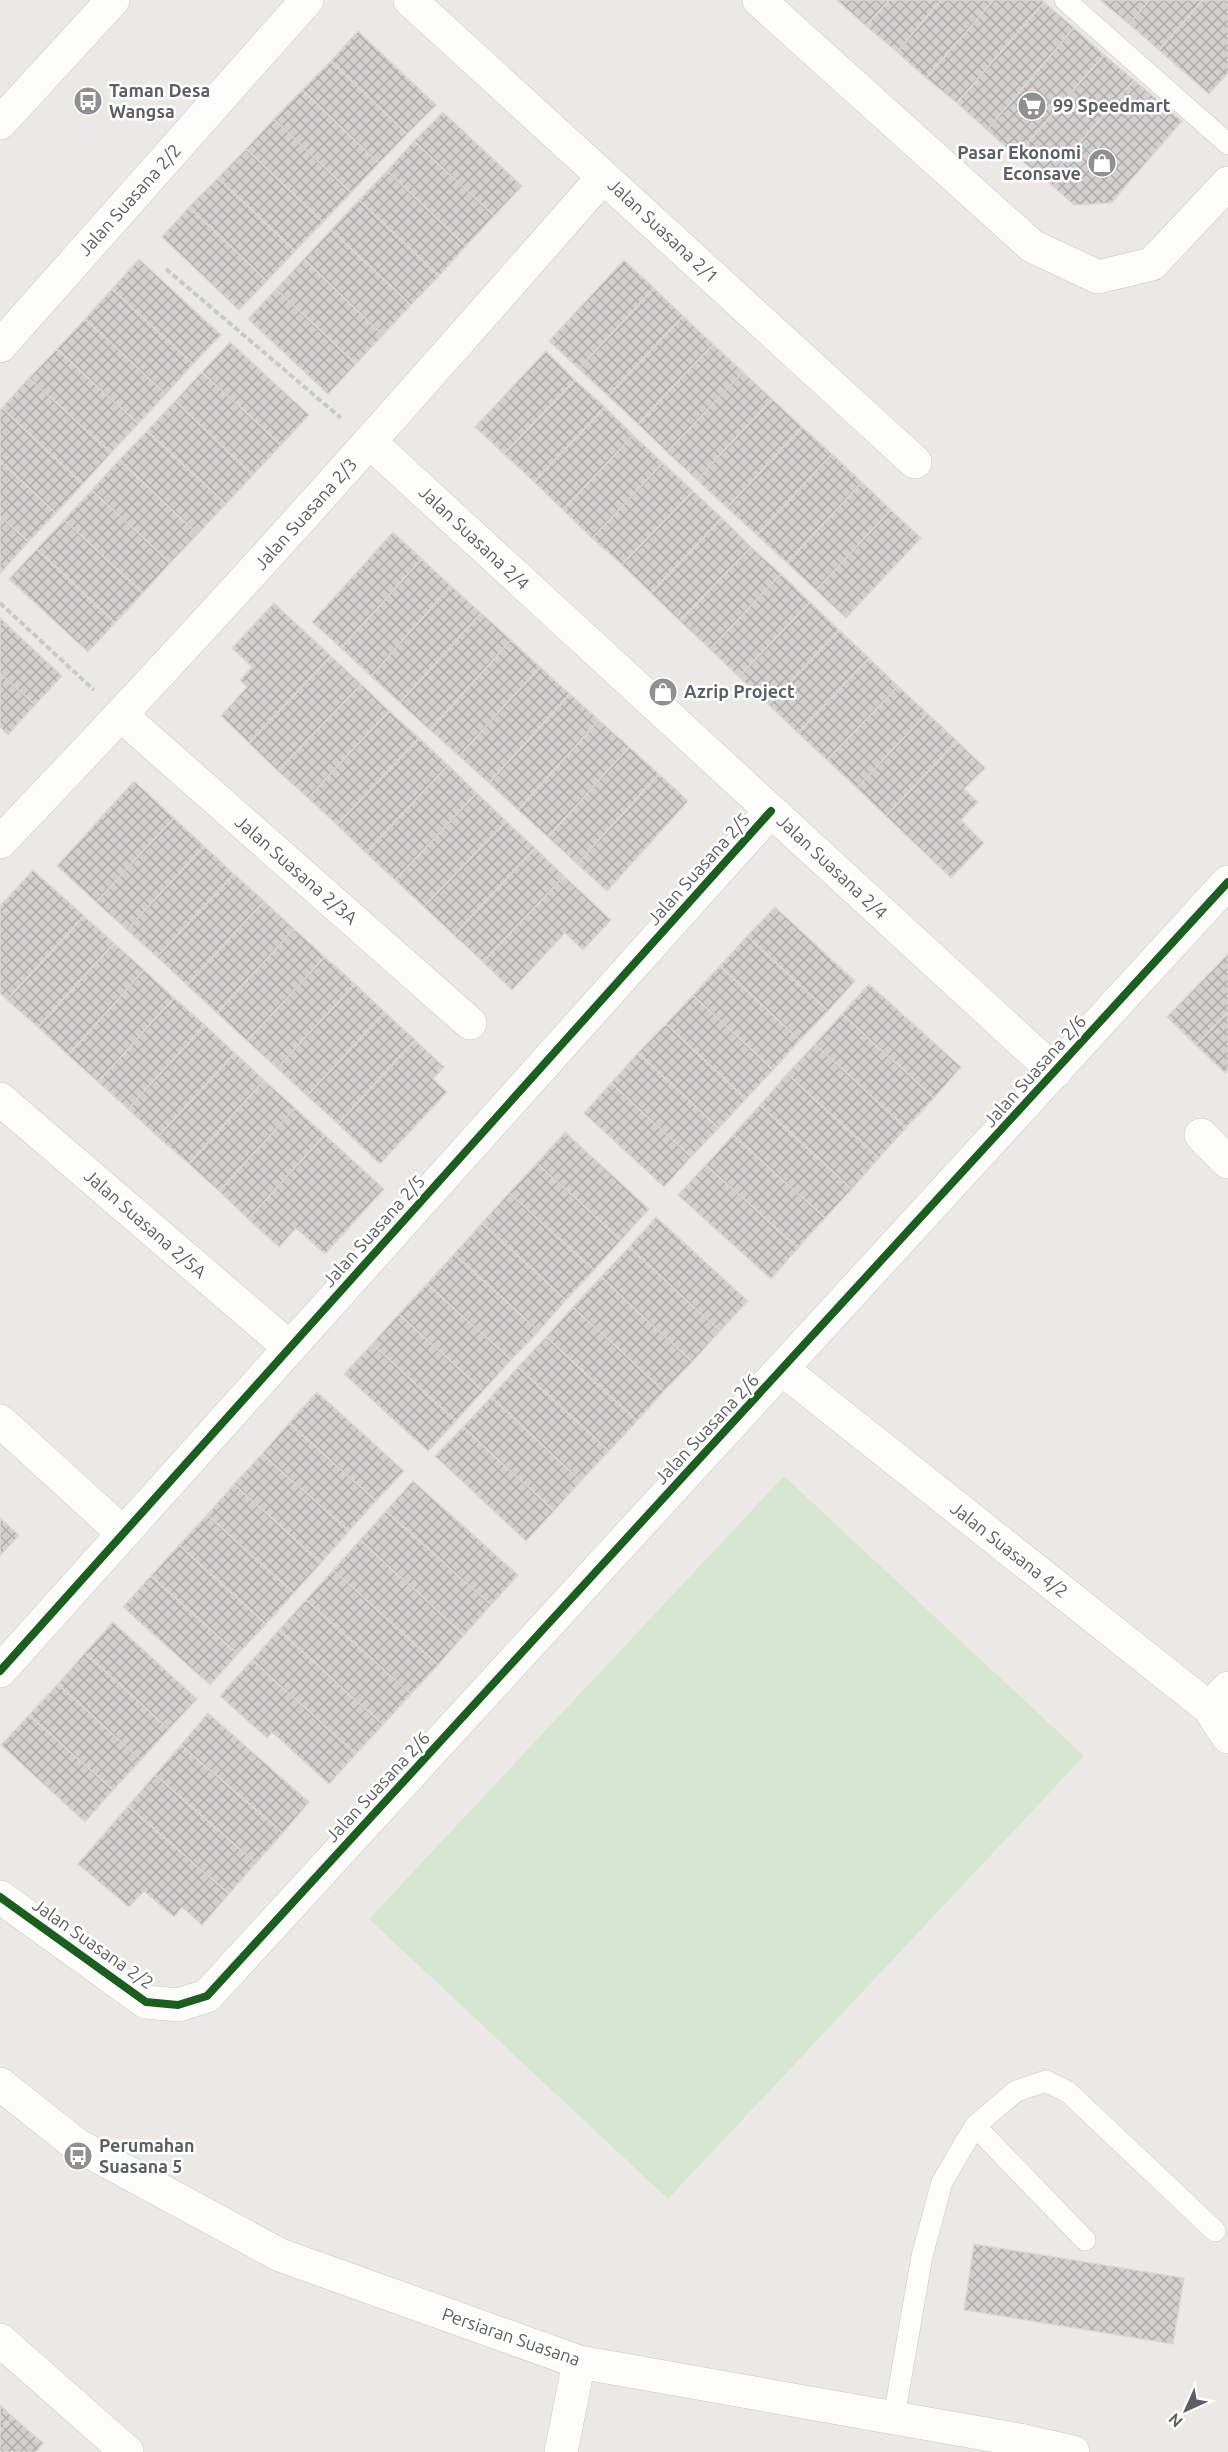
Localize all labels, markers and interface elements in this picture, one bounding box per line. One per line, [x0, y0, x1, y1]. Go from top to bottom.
place label: Taman Desa Wangsa [109, 80, 210, 121]
bus stop icon: Taman Desa Wangsa [72, 85, 104, 117]
supermarket icon: 99 Speedmart [1016, 90, 1048, 122]
place label: 99 Speedmart [1053, 95, 1171, 115]
street label: Jalan Suasana 2/2 [74, 139, 185, 259]
place label: Pasar Ekonomi Econsave [957, 142, 1081, 183]
shop icon: Pasar Ekonomi Econsave [1086, 147, 1118, 179]
street label: Jalan Suasana 2/1 [605, 174, 723, 286]
street label: Jalan Suasana 2/3 [250, 453, 361, 573]
street label: Jalan Suasana 2/4 [416, 481, 534, 593]
shop icon: Azrip Project [647, 676, 679, 708]
place label: Azrip Project [684, 681, 795, 701]
street label: Jalan Suasana 2/5 [643, 808, 754, 928]
street label: Jalan Suasana 2/4 [774, 810, 892, 922]
street label: Jalan Suasana 2/3A [232, 811, 362, 928]
street label: Jalan Suasana 2/6 [979, 1010, 1090, 1130]
street label: Jalan Suasana 2/5A [81, 1165, 211, 1282]
street label: Jalan Suasana 2/5 [318, 1170, 429, 1290]
street label: Jalan Suasana 2/6 [650, 1369, 762, 1487]
street label: Jalan Suasana 4/2 [947, 1497, 1072, 1601]
street label: Jalan Suasana 2/6 [321, 1727, 433, 1845]
street label: Jalan Suasana 2/2 [29, 1894, 158, 1992]
place label: Perumahan Suasana 5 [99, 2135, 195, 2176]
bus stop icon: Perumahan Suasana 5 [62, 2140, 94, 2172]
street label: Persiaran Suasana [440, 2303, 583, 2369]
north arrow [1156, 2380, 1216, 2440]
text: N [1165, 2410, 1186, 2431]

